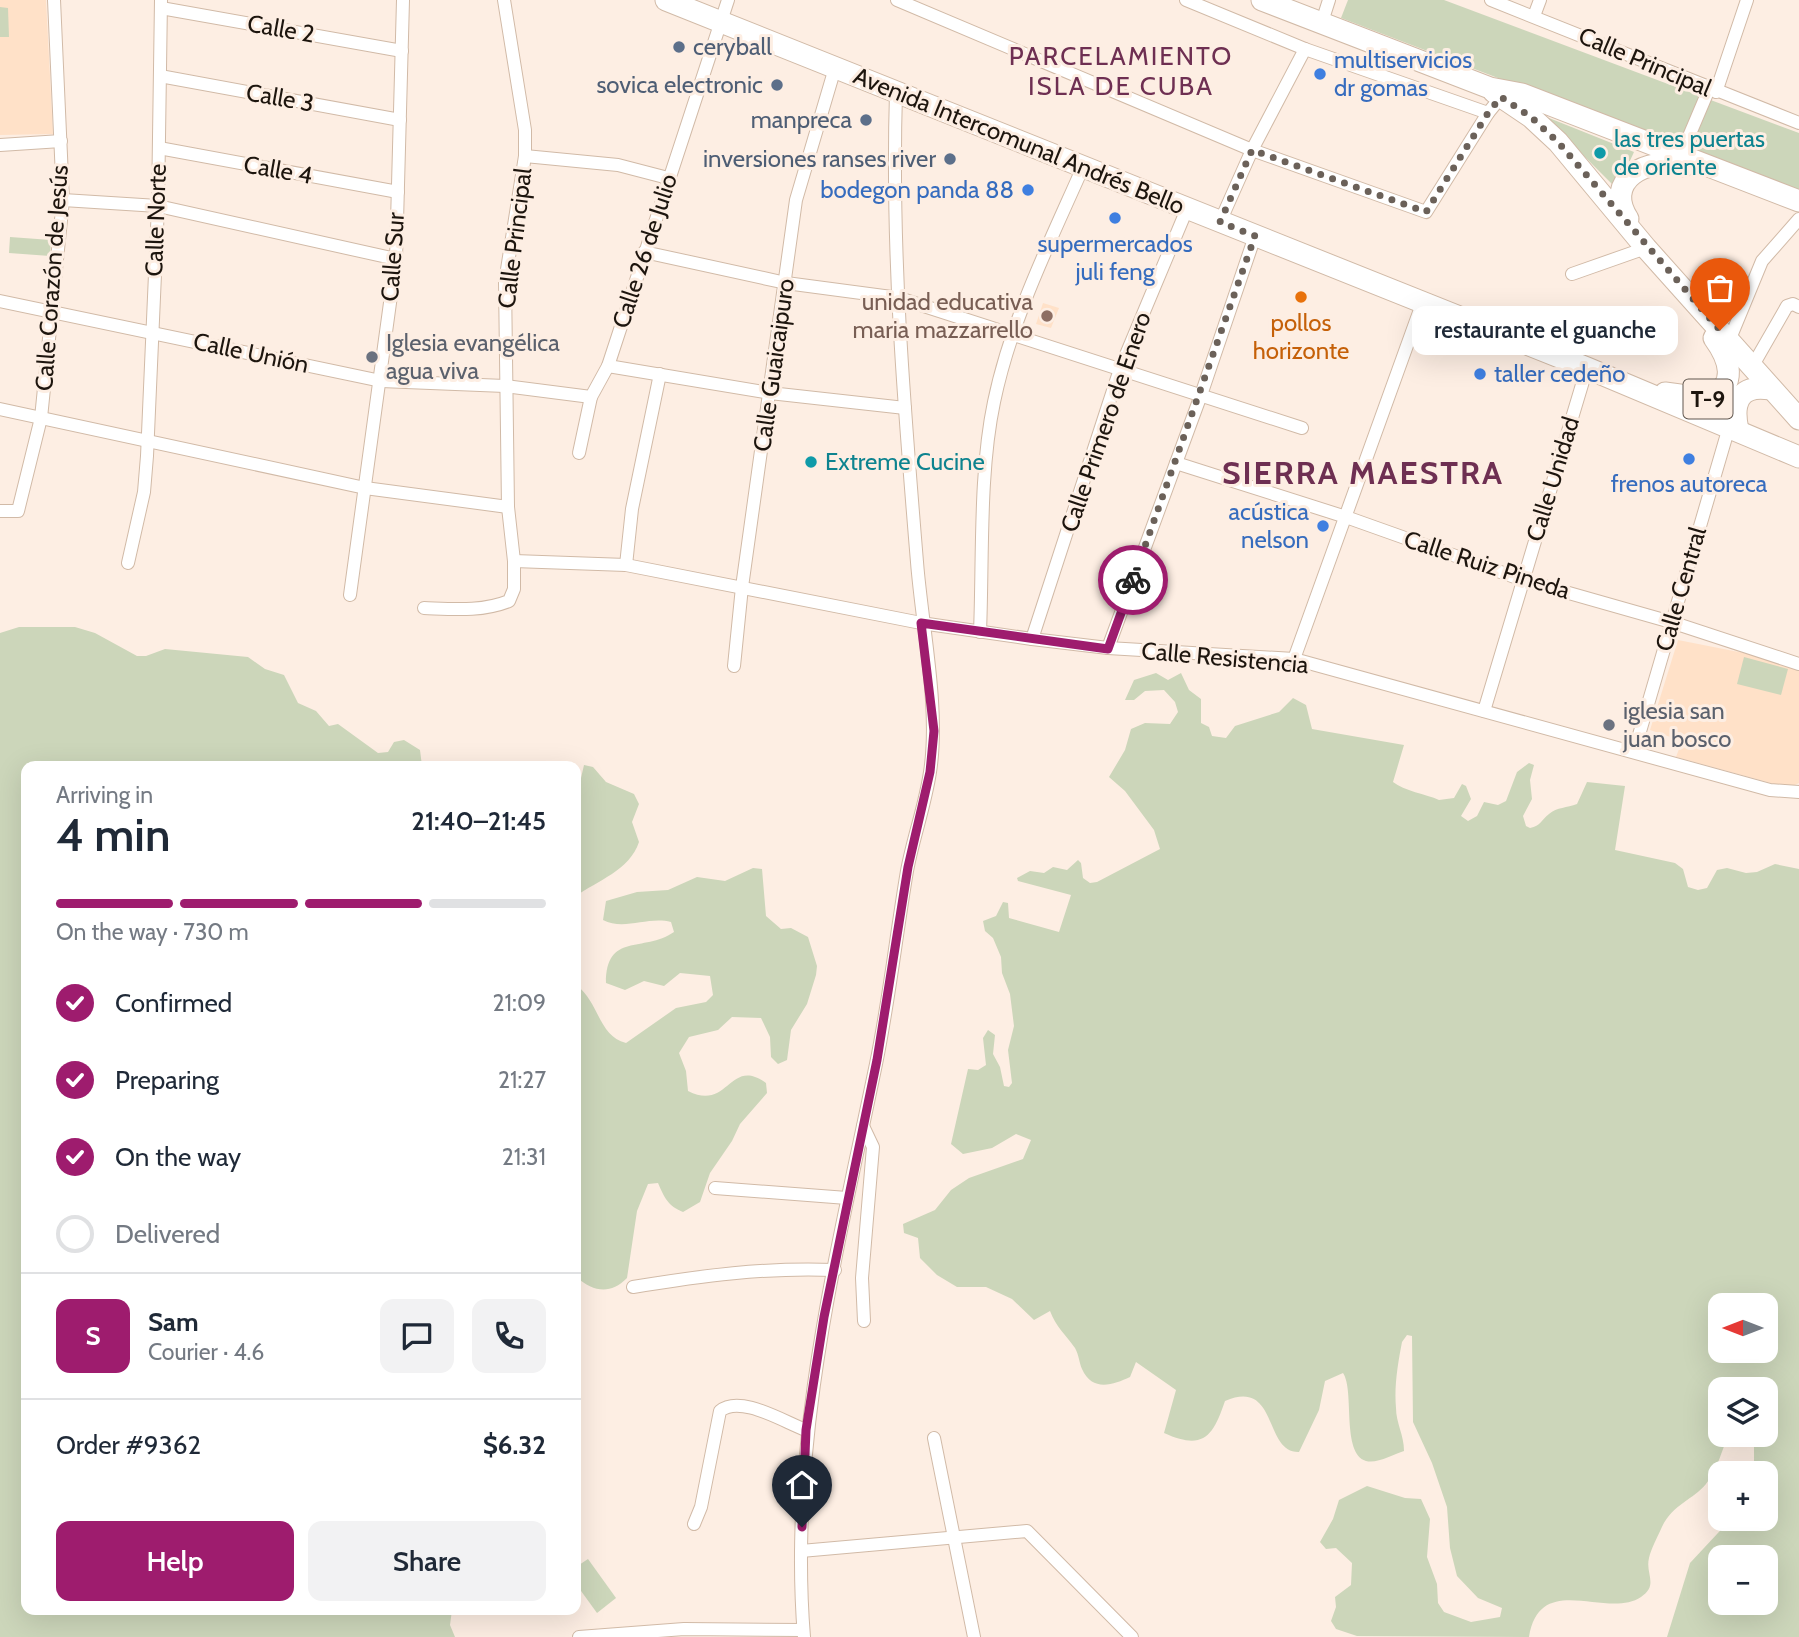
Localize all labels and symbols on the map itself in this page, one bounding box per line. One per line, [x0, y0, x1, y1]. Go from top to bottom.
street label: Calle 2 [245, 8, 317, 49]
street label: Calle Principal [1574, 21, 1716, 103]
place label: ceryball [693, 32, 772, 61]
marker: ceryball [671, 39, 687, 55]
district label: PARCELAMIENTO ISLA DE CUBA [1009, 40, 1233, 102]
place label: multiservicios dr gomas [1334, 45, 1472, 102]
street label: Avenida Intercomunal Andrés Bello [850, 61, 1189, 220]
marker: multiservicios dr gomas [1312, 66, 1328, 82]
place label: sovica electronic [596, 70, 763, 99]
street label: Calle 3 [244, 77, 316, 118]
marker: sovica electronic [769, 77, 785, 93]
place label: manpreca [751, 105, 852, 134]
marker: manpreca [858, 112, 874, 128]
place label: las tres puertas de oriente [1614, 124, 1765, 181]
place label: inversiones ranses river [703, 144, 936, 173]
marker: las tres puertas de oriente [1592, 145, 1608, 161]
street label: Calle 4 [242, 149, 315, 190]
marker: inversiones ranses river [942, 151, 958, 167]
street label: Calle Norte [139, 163, 172, 277]
street label: Calle Corazón de Jesús [29, 164, 74, 392]
street label: Calle Principal [491, 166, 538, 310]
street label: Calle 26 de Julio [606, 170, 683, 332]
place label: bodegon panda 88 [820, 175, 1014, 204]
marker: bodegon panda 88 [1020, 182, 1036, 198]
marker: supermercados juli feng [1107, 210, 1123, 226]
street label: Calle Sur [375, 211, 410, 302]
place label: supermercados juli feng [1037, 229, 1193, 286]
pin [1690, 258, 1750, 330]
street label: Calle Guaicaipuro [747, 277, 800, 453]
place label: unidad educativa maria mazzarrello [853, 287, 1033, 344]
marker: pollos horizonte [1293, 289, 1309, 305]
callout: restaurante el guanche [1412, 306, 1678, 354]
marker: unidad educativa maria mazzarrello [1039, 308, 1055, 324]
street label: Calle Primero de Enero [1054, 308, 1157, 536]
place label: pollos horizonte [1253, 308, 1349, 365]
street label: Calle Unión [191, 326, 312, 379]
place label: Iglesia evangélica agua viva [386, 328, 560, 385]
marker: Iglesia evangélica agua viva [364, 349, 380, 365]
place label: taller cedeño [1494, 359, 1625, 388]
marker: taller cedeño [1472, 366, 1488, 382]
road number: T-9 [1684, 380, 1732, 418]
street label: Calle Unidad [1520, 413, 1585, 545]
place label: Extreme Cucine [825, 447, 985, 476]
marker: frenos autoreca [1681, 451, 1697, 467]
district label: SIERRA MAESTRA [1222, 453, 1504, 492]
marker: Extreme Cucine [803, 454, 819, 470]
place label: frenos autoreca [1611, 469, 1768, 498]
place label: acústica nelson [1228, 497, 1309, 554]
marker: acústica nelson [1315, 518, 1331, 534]
street label: Calle Central [1649, 523, 1712, 654]
street label: Calle Ruiz Pineda [1400, 524, 1574, 605]
courier [1098, 545, 1168, 615]
street label: Calle Resistencia [1140, 636, 1310, 679]
place label: iglesia san juan bosco [1622, 696, 1731, 753]
marker: iglesia san juan bosco [1601, 717, 1617, 733]
north arrow [1708, 1293, 1778, 1363]
pin [772, 1455, 832, 1527]

